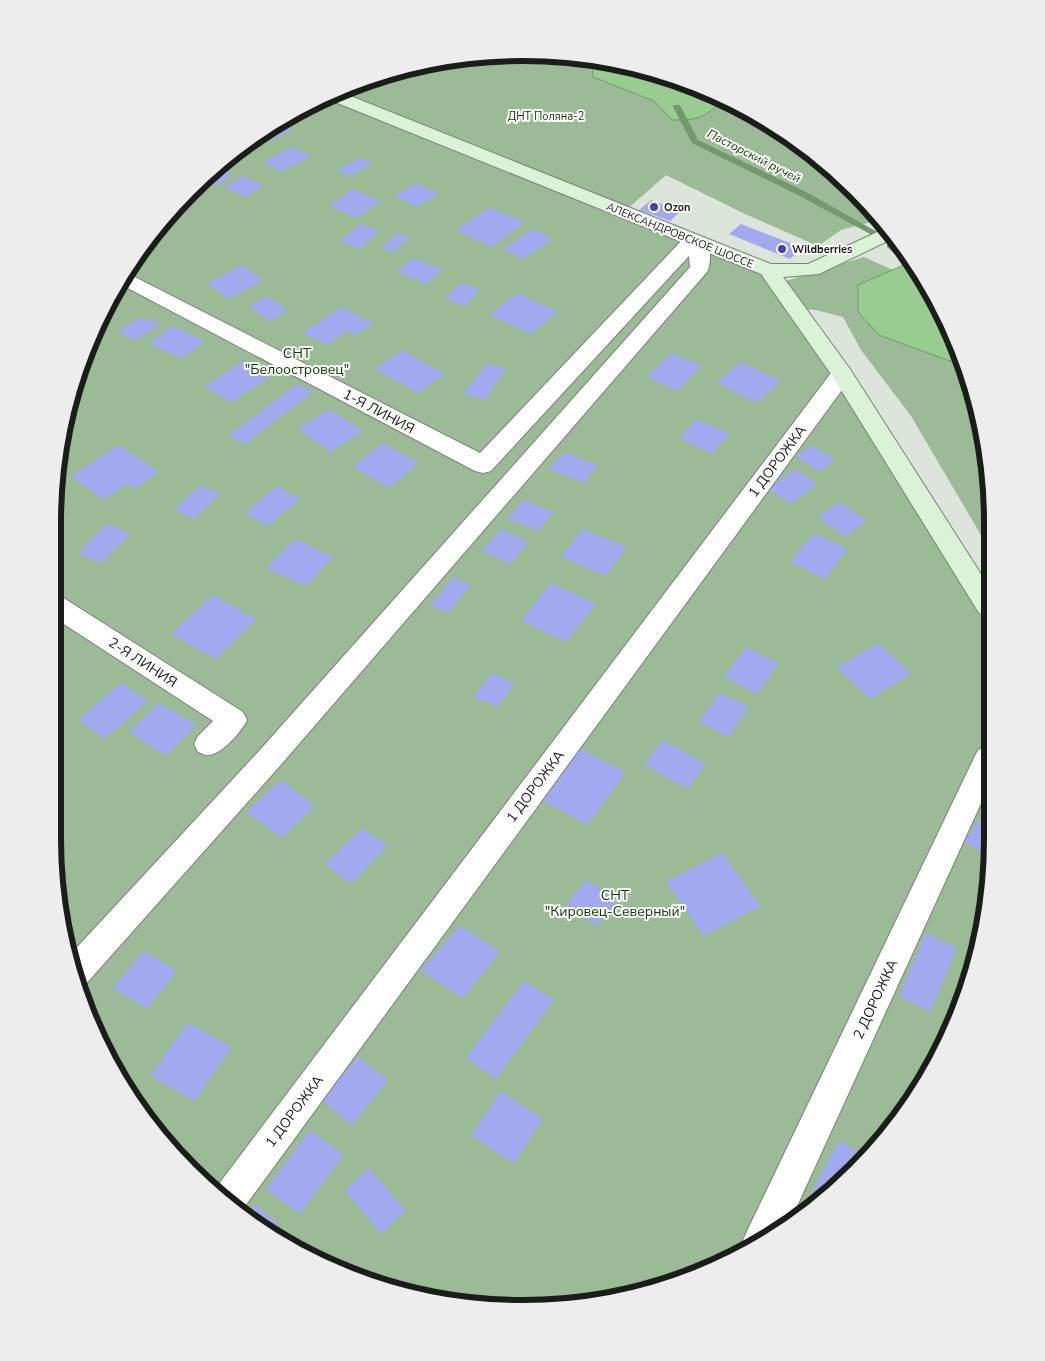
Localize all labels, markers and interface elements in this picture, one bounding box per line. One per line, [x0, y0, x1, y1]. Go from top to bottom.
park label: ДНТ Поляна-2 [508, 109, 584, 124]
water label: Пасторский ручей [704, 125, 804, 187]
street label: АЛЕКСАНДРОВСКОЕ ШОССЕ [604, 199, 756, 272]
place label: Ozon [664, 200, 691, 215]
marker: Ozon [648, 201, 660, 213]
place label: Wildberries [792, 242, 852, 257]
marker: Wildberries [776, 243, 788, 255]
park label: СНТ "Белоостровец" [245, 344, 349, 379]
street label: 1-Я ЛИНИЯ [340, 385, 418, 438]
street label: 1 ДОРОЖКА [744, 421, 811, 501]
street label: 2-Я ЛИНИЯ [105, 633, 181, 692]
street label: 1 ДОРОЖКА [502, 746, 569, 826]
park label: СНТ "Кировец-Северный" [545, 886, 685, 921]
street label: 2 ДОРОЖКА [849, 956, 902, 1042]
street label: 1 ДОРОЖКА [261, 1071, 328, 1151]

